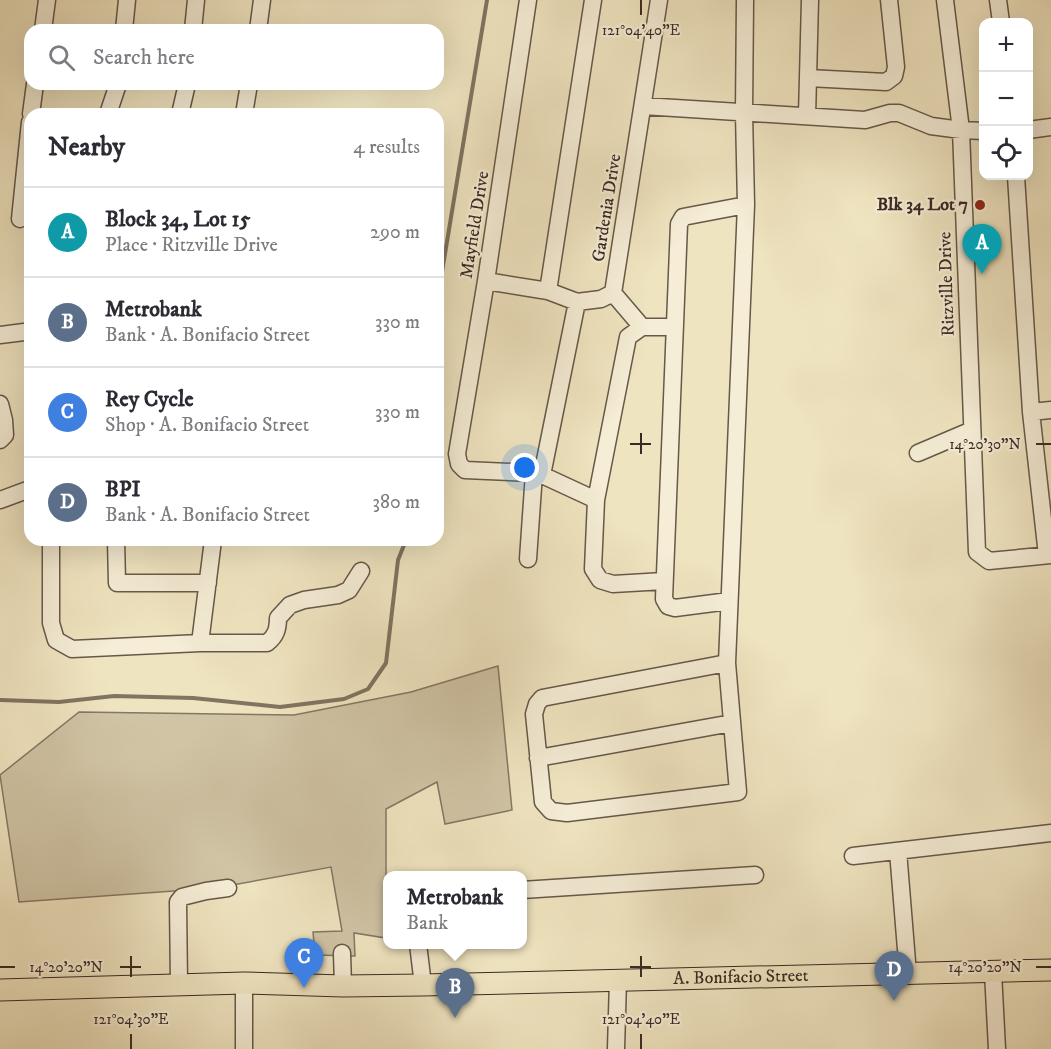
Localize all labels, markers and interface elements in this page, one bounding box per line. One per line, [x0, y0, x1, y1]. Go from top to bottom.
map controls [979, 18, 1033, 180]
button: + [979, 18, 1033, 72]
text: 121°04'40"E [602, 21, 681, 40]
search box [24, 24, 444, 90]
icon: search [45, 41, 78, 74]
text: Search here [93, 44, 195, 71]
button: − [979, 72, 1033, 126]
button: locate [979, 126, 1033, 180]
text: Nearby [48, 131, 125, 164]
text: 4 results [353, 135, 420, 160]
street label: Gardenia Drive [588, 152, 626, 264]
street label: Mayfield Drive [456, 170, 494, 280]
place label: Blk 34 Lot 7 [877, 194, 968, 216]
marker: Blk 34 Lot 7 [973, 198, 987, 212]
text: Block 34, Lot 15 [105, 206, 250, 233]
text: A [61, 220, 74, 245]
text: 290 m [370, 220, 420, 245]
pin: A [962, 224, 1002, 274]
street label: Ritzville Drive [934, 231, 960, 337]
text: Place · Ritzville Drive [105, 233, 278, 258]
text: Metrobank [105, 296, 202, 323]
text: B [61, 310, 74, 335]
text: 330 m [375, 310, 420, 335]
text: Bank · A. Bonifacio Street [105, 323, 310, 348]
text: Rey Cycle [105, 386, 194, 413]
text: C [61, 400, 74, 425]
text: 330 m [375, 400, 420, 425]
text: Shop · A. Bonifacio Street [105, 413, 309, 438]
text: 14°20'30"N [949, 435, 1021, 454]
your location [510, 453, 539, 482]
text: BPI [105, 476, 141, 503]
text: D [60, 490, 75, 515]
text: 380 m [372, 490, 420, 515]
text: Bank · A. Bonifacio Street [105, 503, 310, 528]
popup [383, 871, 527, 949]
text: Metrobank [407, 884, 503, 911]
text: Bank [407, 911, 448, 936]
pin: C [284, 938, 324, 988]
pin: D [874, 952, 914, 1001]
text: 14°20'20"N [29, 958, 103, 977]
text: 14°20'20"N [948, 958, 1022, 977]
street label: A. Bonifacio Street [673, 965, 809, 990]
pin: B [436, 968, 474, 1018]
text: 121°04'30"E [93, 1010, 169, 1029]
text: 121°04'40"E [602, 1010, 681, 1029]

